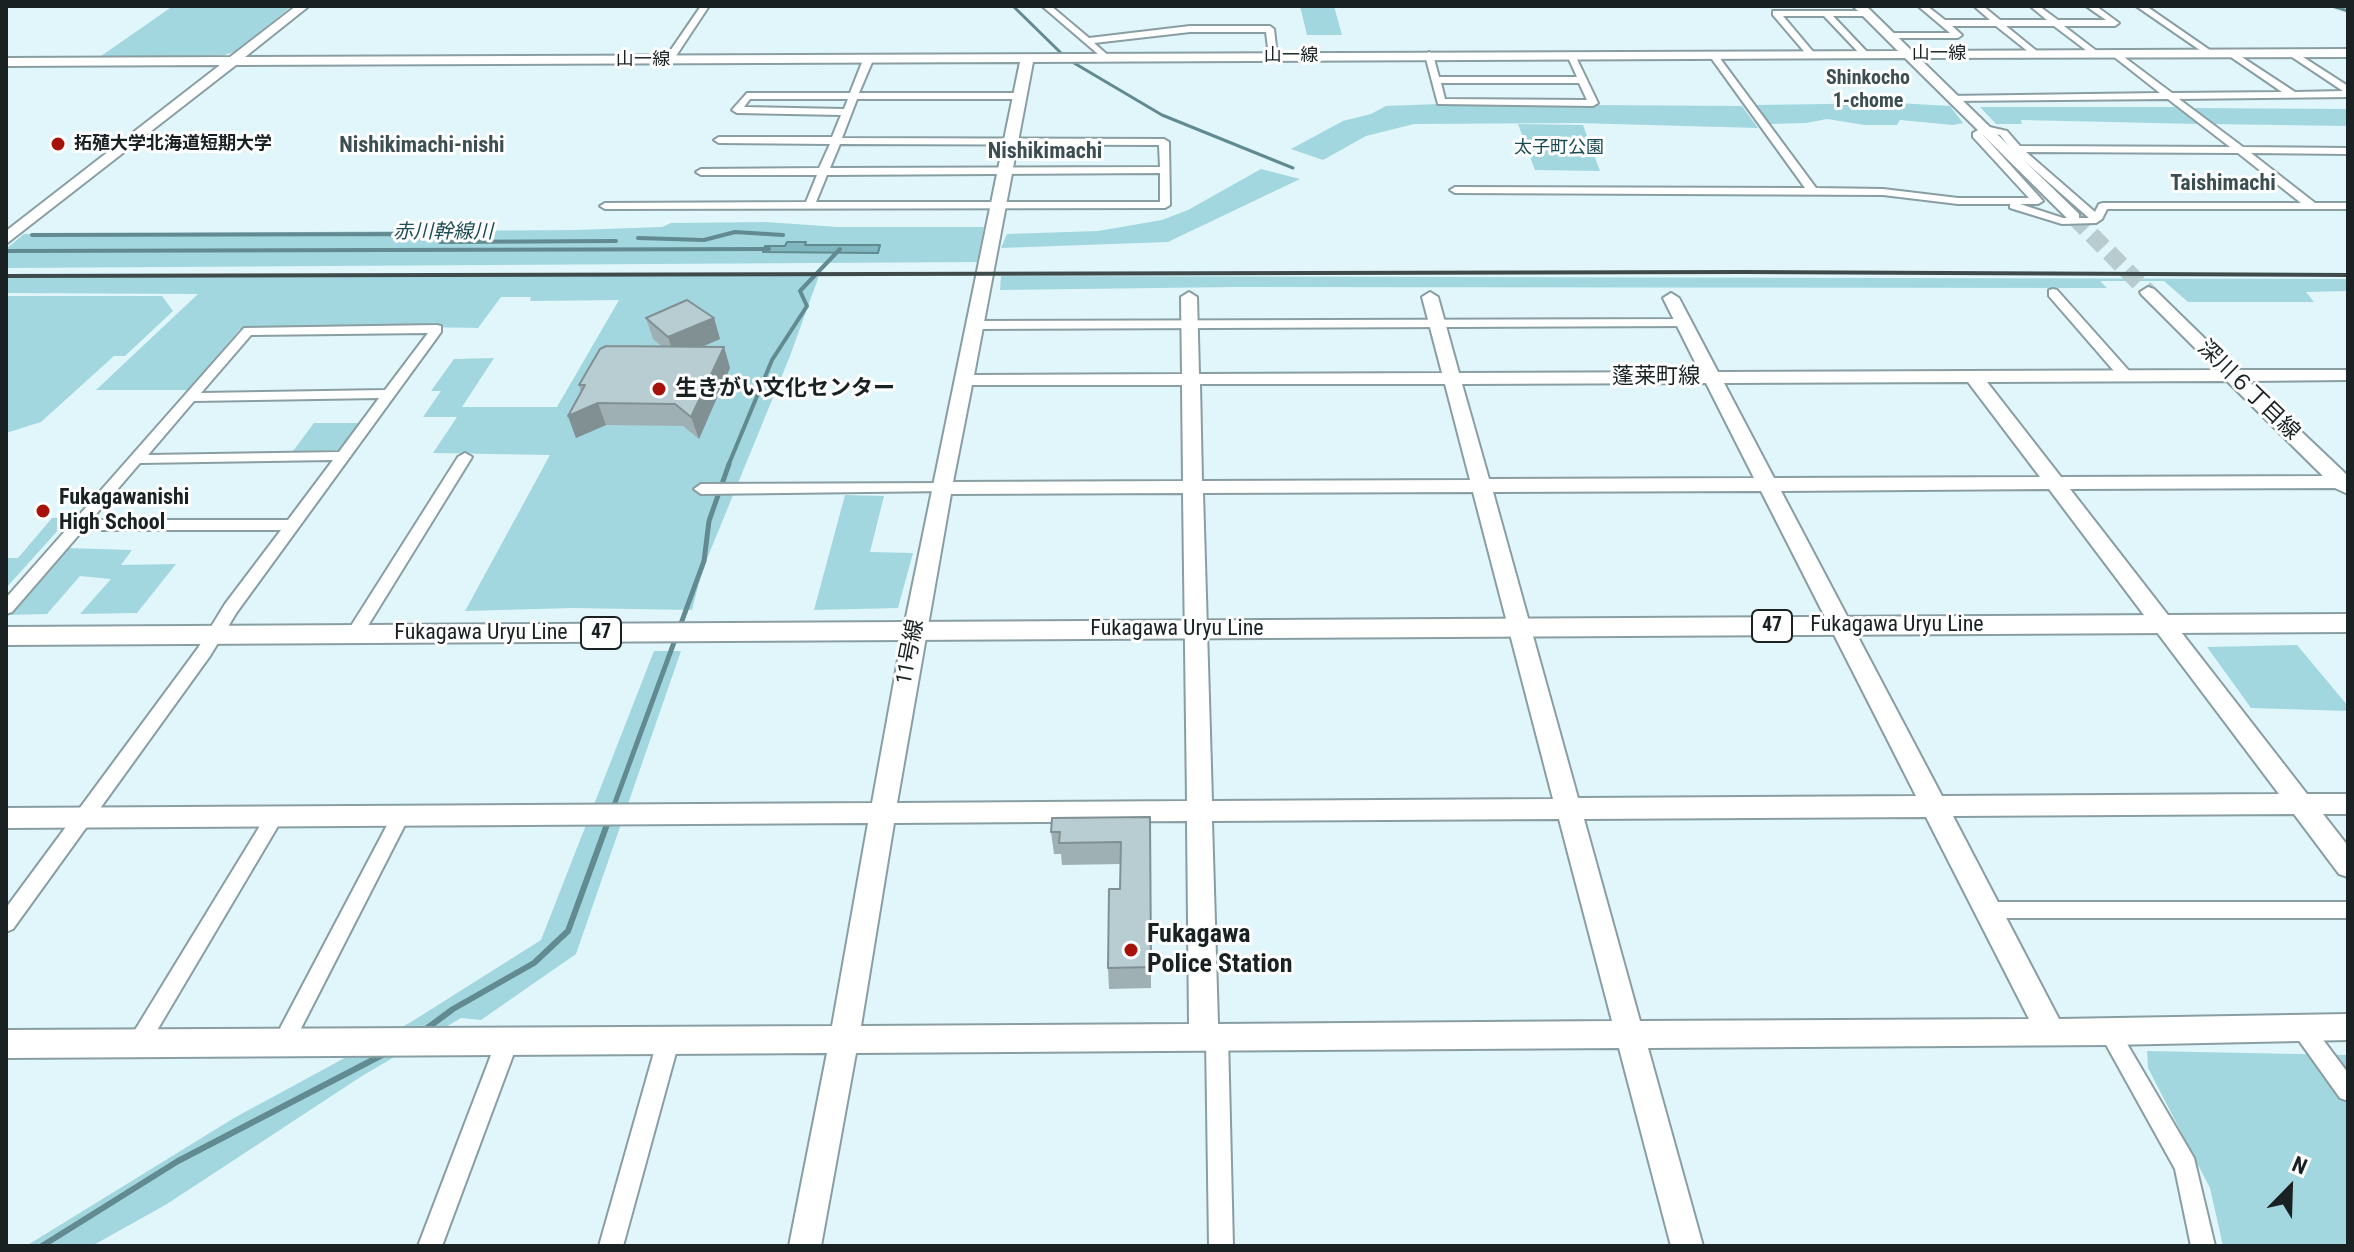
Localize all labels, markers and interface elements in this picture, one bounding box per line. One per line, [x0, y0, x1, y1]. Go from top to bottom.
street label: 山一線 [1912, 43, 1966, 65]
street label: 山一線 [1264, 45, 1318, 67]
street label: 山一線 [616, 49, 670, 71]
district label: Shinkocho 1-chome [1826, 67, 1910, 114]
place label: 拓殖大学北海道短期大学 [74, 133, 272, 155]
district label: Nishikimachi-nishi [339, 133, 505, 159]
marker: 拓殖大学北海道短期大学 [49, 135, 67, 153]
park label: 太子町公園 [1514, 137, 1604, 159]
district label: Nishikimachi [988, 139, 1102, 165]
district label: Taishimachi [2170, 171, 2276, 197]
water label: 赤川幹線川 [393, 221, 493, 245]
street label: 深川６丁目線 [2191, 336, 2305, 446]
street label: 蓬莱町線 [1612, 364, 1700, 390]
place label: 生きがい文化センター [675, 376, 895, 402]
marker: 生きがい文化センター [650, 380, 668, 398]
place label: Fukagawanishi High School [59, 485, 189, 536]
marker: Fukagawanishi High School [34, 502, 52, 520]
road number: 47 [1752, 610, 1792, 642]
street label: Fukagawa Uryu Line [1810, 612, 1984, 638]
street label: Fukagawa Uryu Line [1090, 616, 1264, 642]
road number: 47 [581, 617, 621, 649]
street label: 11号線 [892, 617, 930, 687]
street label: Fukagawa Uryu Line [394, 620, 568, 646]
place label: Fukagawa Police Station [1147, 919, 1293, 980]
marker: Fukagawa Police Station [1122, 941, 1140, 959]
north arrow [2250, 1148, 2330, 1228]
text: N [2288, 1151, 2311, 1180]

